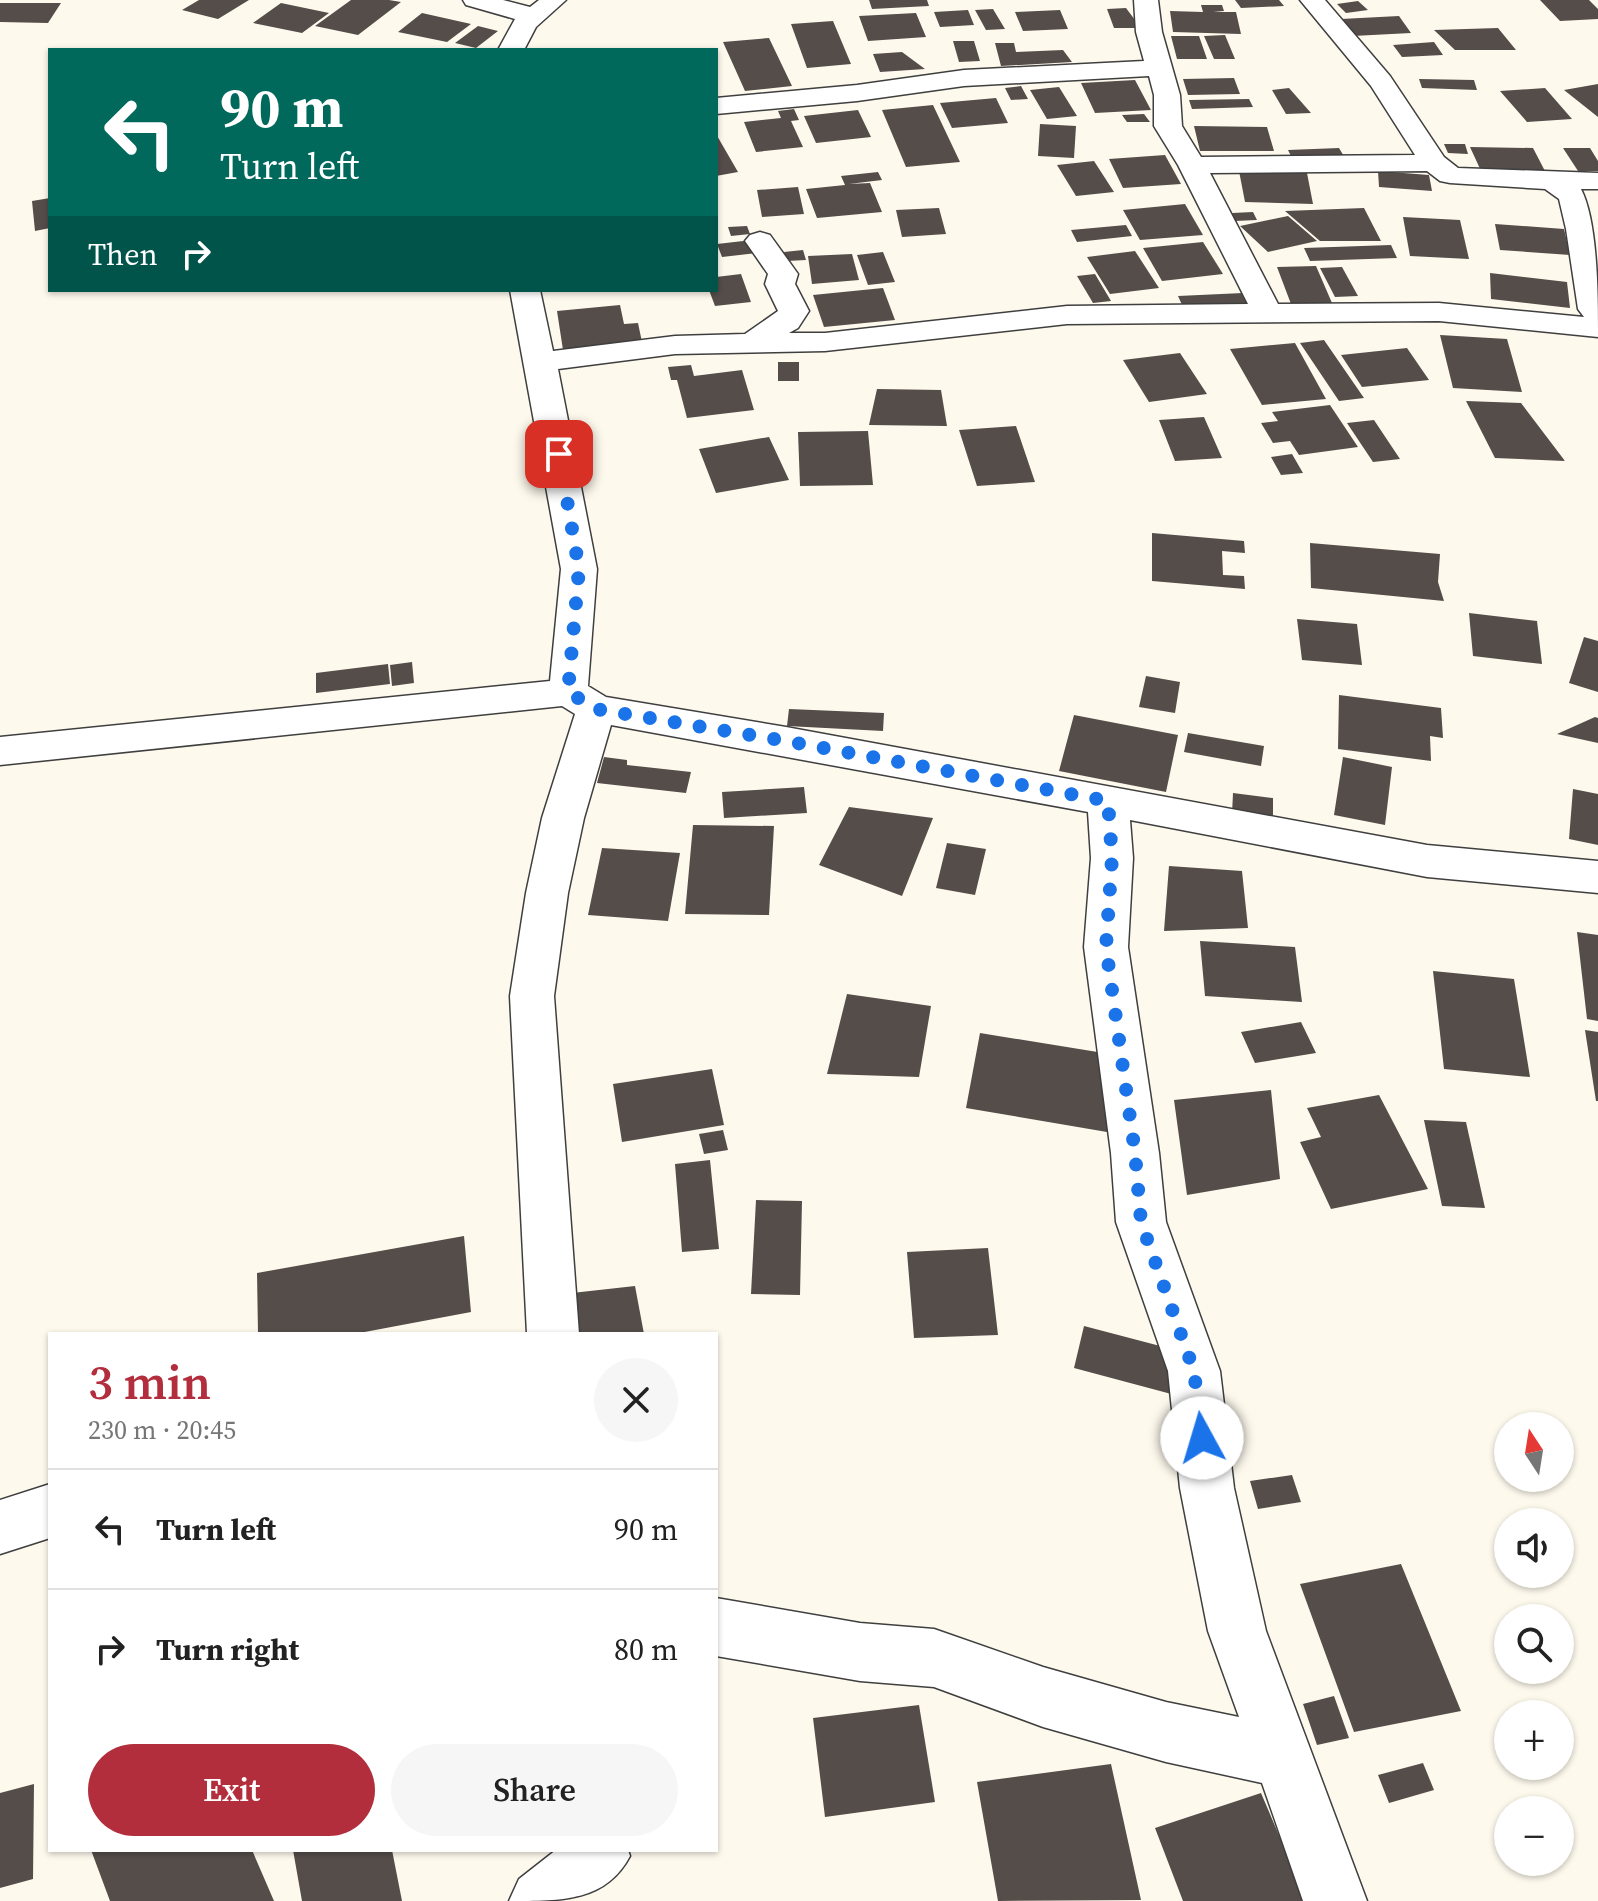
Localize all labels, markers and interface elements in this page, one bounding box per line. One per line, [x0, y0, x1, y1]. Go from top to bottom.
text: 90 m [220, 69, 343, 146]
icon: left [88, 80, 192, 184]
text: Turn left [220, 142, 359, 191]
icon: right [174, 232, 218, 276]
text: Then [88, 234, 158, 275]
pin [525, 420, 593, 488]
icon: arrive [537, 432, 581, 476]
text: 3 min [88, 1349, 211, 1415]
button: close [594, 1358, 678, 1442]
position arrow [1160, 1396, 1244, 1480]
text: 230 m · 20:45 [88, 1412, 236, 1448]
north arrow [1494, 1412, 1574, 1492]
map controls [1494, 1412, 1574, 1876]
icon: left [88, 1507, 132, 1551]
button: sound [1494, 1508, 1574, 1588]
text: Turn left [156, 1509, 276, 1550]
text: 90 m [614, 1509, 678, 1550]
button: search [1494, 1604, 1574, 1684]
icon: right [88, 1627, 132, 1671]
text: Turn right [156, 1629, 299, 1670]
text: 80 m [614, 1629, 678, 1670]
button: + [1494, 1700, 1574, 1780]
button: Exit [88, 1744, 375, 1836]
button: Share [391, 1744, 678, 1836]
button: − [1494, 1796, 1574, 1876]

